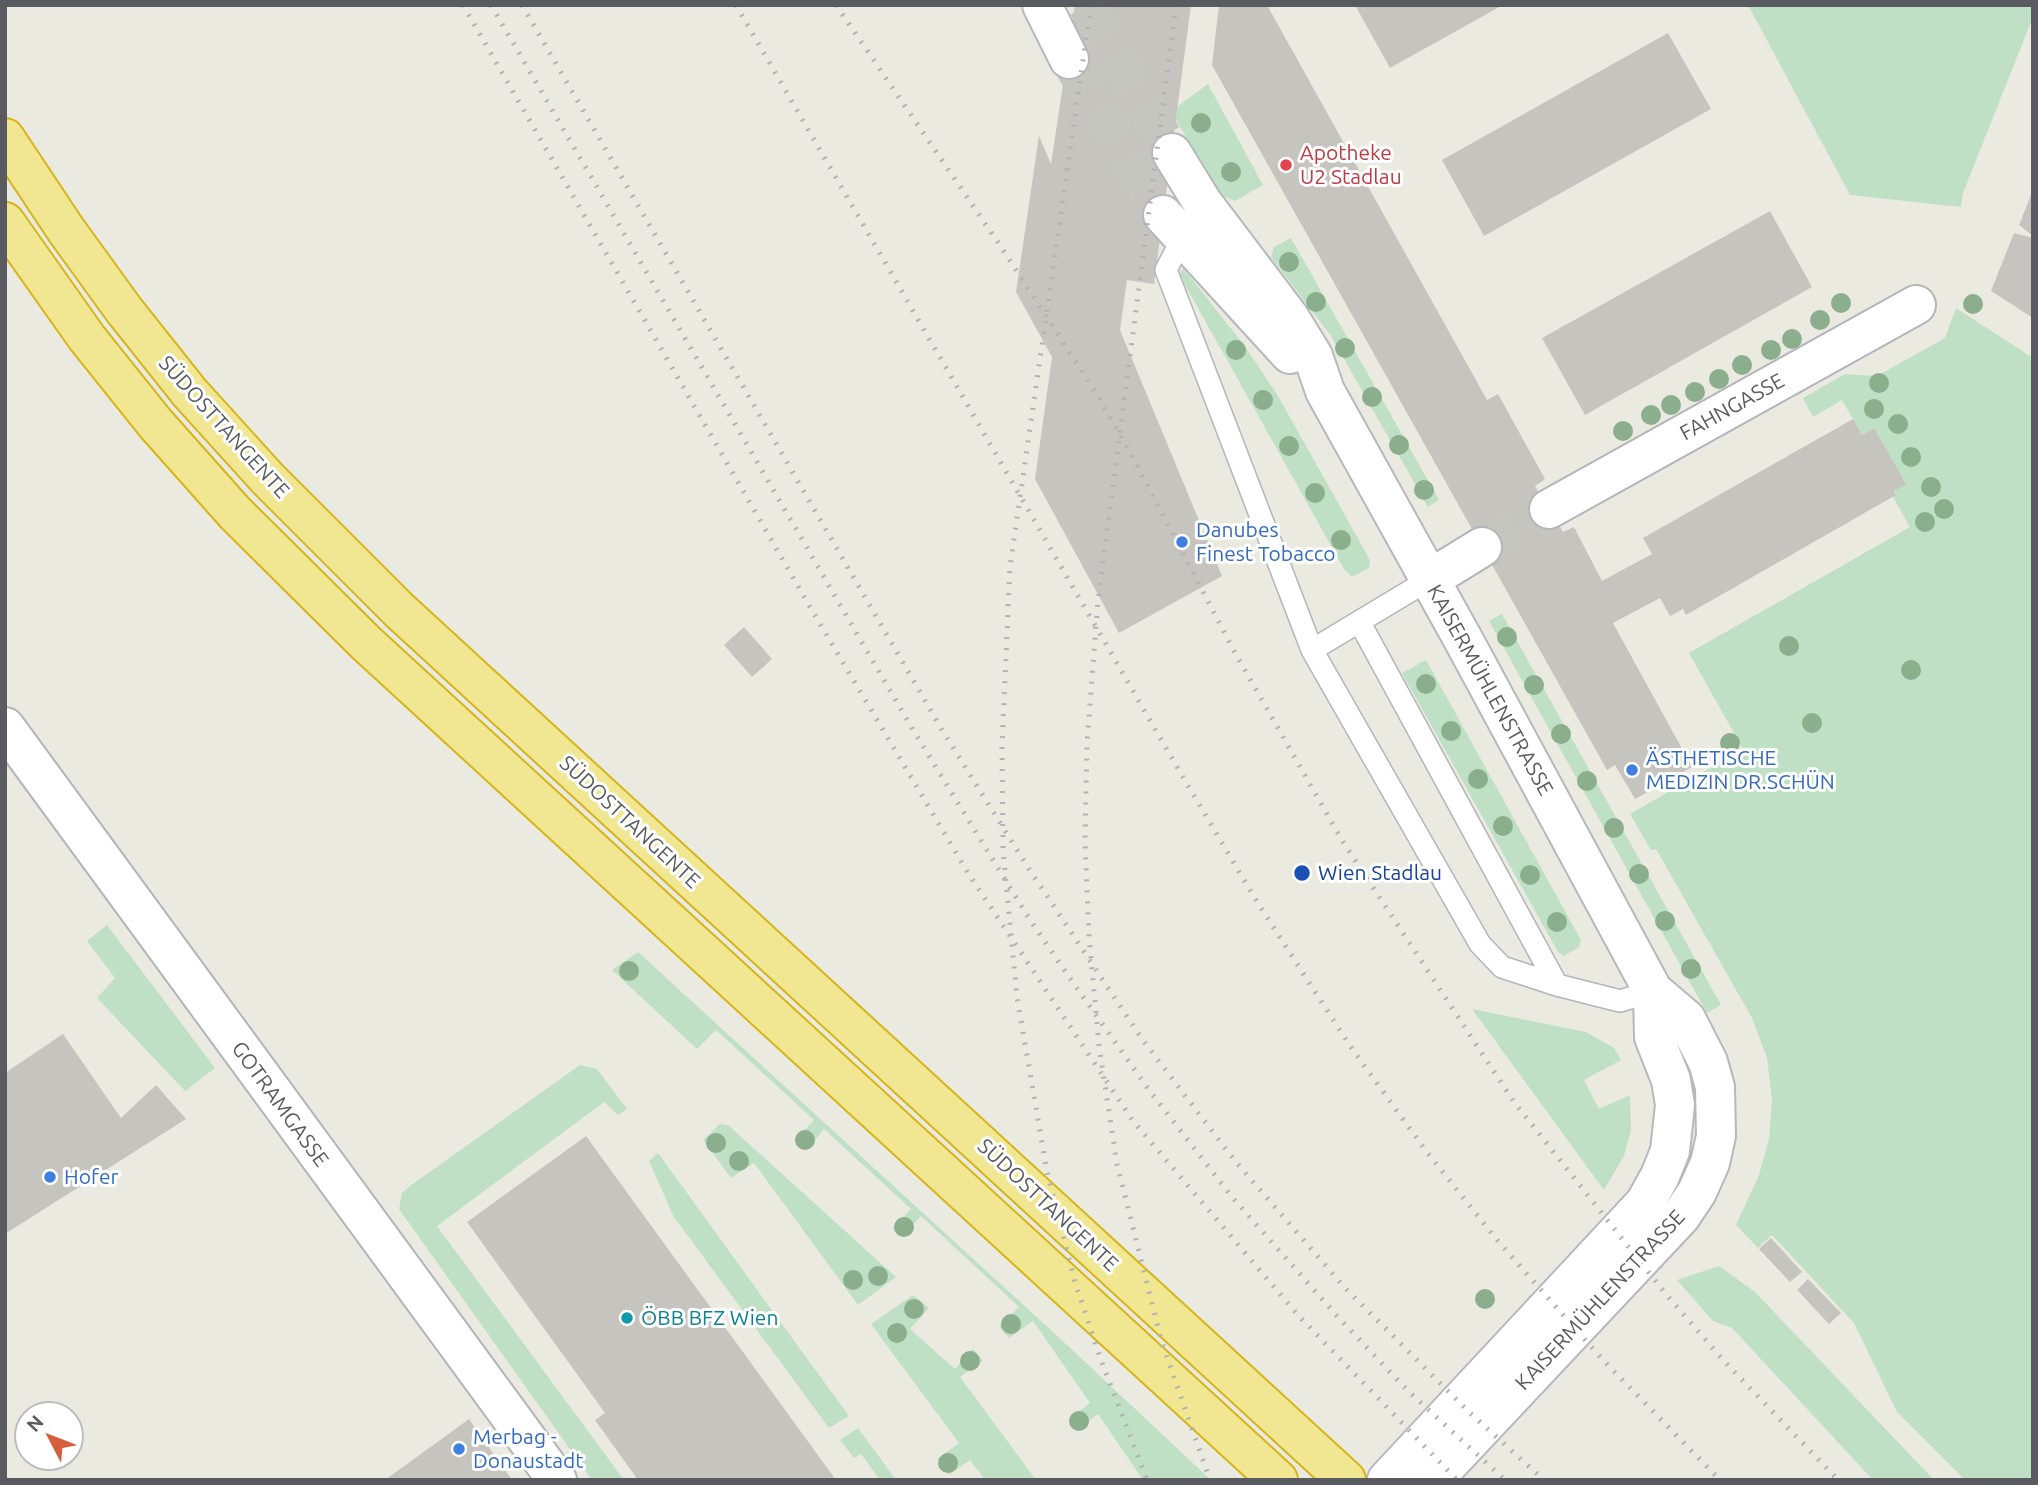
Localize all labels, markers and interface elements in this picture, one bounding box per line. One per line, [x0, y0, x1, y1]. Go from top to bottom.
place label: Apotheke U2 Stadlau [1300, 140, 1402, 190]
marker: Apotheke U2 Stadlau [1278, 157, 1294, 173]
street label: SÜDOSTTANGENTE [153, 351, 295, 503]
street label: FAHNGASSE [1675, 368, 1789, 446]
place label: Danubes Finest Tobacco [1196, 517, 1336, 567]
marker: Danubes Finest Tobacco [1174, 534, 1190, 550]
street label: KAISERMÜHLENSTRASSE [1421, 580, 1559, 800]
place label: ÄSTHETISCHE MEDIZIN DR.SCHÜN [1646, 745, 1835, 795]
street label: SÜDOSTTANGENTE [555, 750, 705, 894]
marker: ÄSTHETISCHE MEDIZIN DR.SCHÜN [1624, 762, 1640, 778]
place label: Wien Stadlau [1318, 860, 1442, 886]
marker: Wien Stadlau [1292, 863, 1312, 883]
street label: GOTRAMGASSE [226, 1036, 334, 1172]
street label: SÜDOSTTANGENTE [973, 1133, 1123, 1277]
place label: Hofer [64, 1164, 118, 1190]
marker: Hofer [42, 1169, 58, 1185]
street label: KAISERMÜHLENSTRASSE [1510, 1205, 1690, 1395]
place label: ÖBB BFZ Wien [641, 1305, 778, 1331]
marker: ÖBB BFZ Wien [619, 1310, 635, 1326]
north arrow [14, 1401, 84, 1471]
text: N [22, 1411, 48, 1436]
place label: Merbag - Donaustadt [473, 1424, 584, 1474]
marker: Merbag - Donaustadt [451, 1441, 467, 1457]

